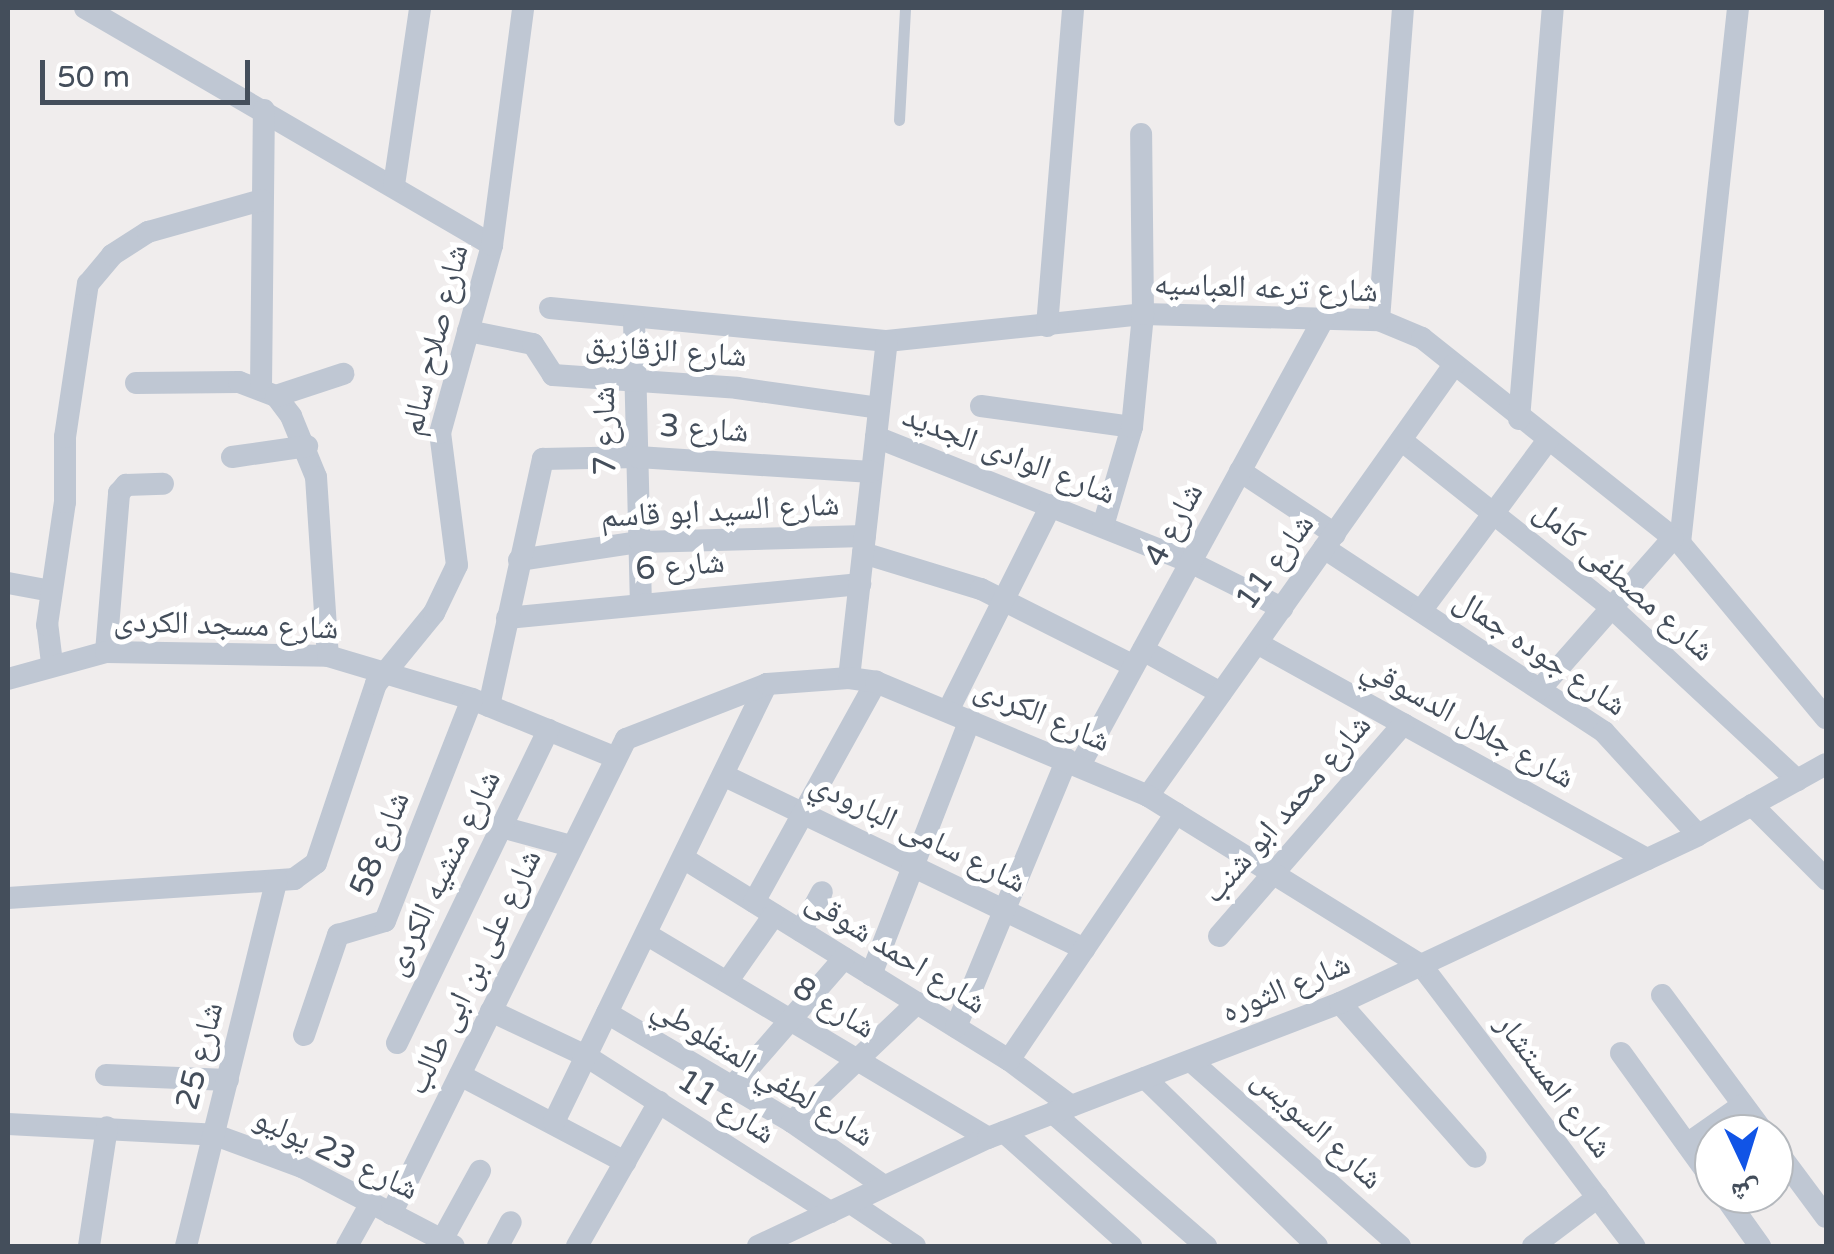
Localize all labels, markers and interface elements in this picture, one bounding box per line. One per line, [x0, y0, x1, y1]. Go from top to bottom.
scale bar [45, 40, 255, 102]
text: 50 m [57, 59, 130, 96]
street label: شارع صلاح سالم [393, 241, 477, 439]
street label: شارع ترعه العباسيه [1153, 265, 1379, 311]
street label: شارع الزقازيق [584, 326, 748, 376]
street label: شارع 7 [585, 386, 625, 476]
street label: شارع الوادى الجديد [897, 397, 1121, 513]
street label: شارع 3 [658, 407, 750, 451]
street label: شارع 4 [1136, 477, 1212, 573]
street label: شارع السيد ابو قاسم [600, 486, 840, 536]
street label: شارع مصطفى كامل [1526, 492, 1722, 670]
street label: شارع 11 [1227, 506, 1323, 618]
street label: شارع 6 [634, 543, 726, 589]
street label: شارع جوده جمال [1446, 581, 1634, 725]
street label: شارع مسجد الكردى [113, 602, 339, 648]
street label: شارع جلال الدسوقي [1355, 649, 1581, 797]
street label: شارع الكردى [968, 669, 1116, 761]
street label: شارع محمد ابو شنب [1194, 707, 1380, 911]
street label: شارع منشيه الكردى [377, 764, 509, 982]
street label: شارع سامى البارودي [804, 764, 1032, 902]
street label: شارع 58 [342, 786, 418, 902]
street label: شارع على بن ابى طالب [398, 843, 550, 1101]
street label: شارع احمد شوقى [799, 881, 993, 1023]
street label: شارع الثوره [1216, 945, 1356, 1031]
street label: شارع 8 [786, 969, 882, 1047]
street label: شارع لطفي المنفلوطي [645, 988, 881, 1156]
street label: شارع 25 [168, 998, 232, 1114]
street label: شارع المستشار [1487, 1006, 1621, 1166]
street label: شارع السويس [1243, 1060, 1391, 1198]
street label: شارع 11 [670, 1061, 782, 1153]
street label: شارع 23 يوليو [248, 1099, 424, 1209]
north arrow [1694, 1114, 1794, 1214]
text: ش [1730, 1174, 1762, 1210]

